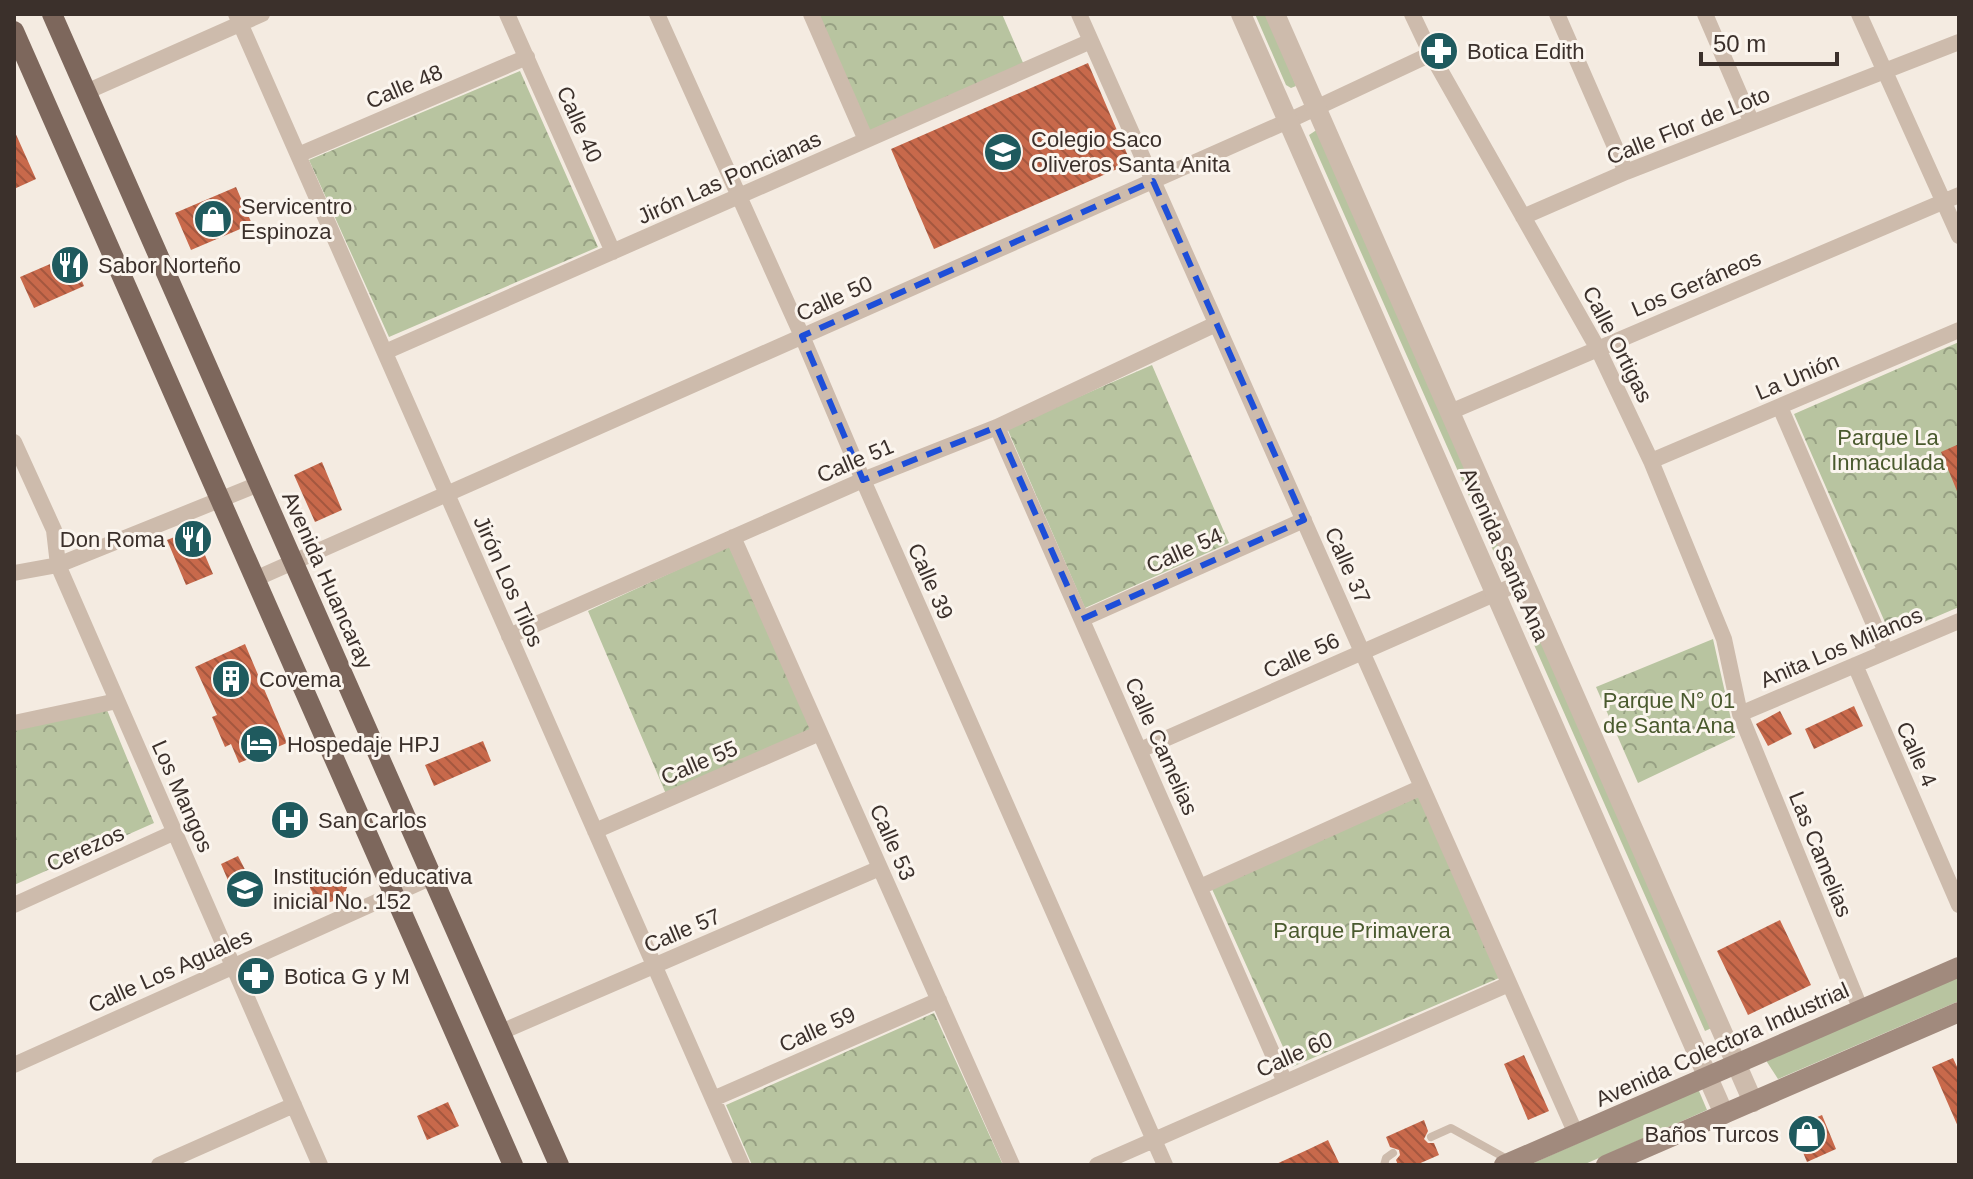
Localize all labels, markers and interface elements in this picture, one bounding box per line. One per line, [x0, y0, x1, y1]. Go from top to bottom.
scale bar [1701, 16, 1837, 66]
pharmacy icon: Botica Edith [1418, 30, 1460, 72]
text: 50 m [1713, 30, 1766, 57]
place label: Botica Edith [1467, 39, 1584, 64]
street label: Calle 48 [362, 59, 446, 114]
street label: Calle Flor de Loto [1603, 81, 1773, 170]
street label: Calle 40 [552, 82, 607, 166]
street label: Jirón Las Poncianas [634, 126, 825, 229]
place label: Colegio Saco Oliveros Santa Anita [1031, 127, 1231, 177]
school or university icon: Colegio Saco Oliveros Santa Anita [982, 131, 1024, 173]
place label: Servicentro Espinoza [241, 194, 352, 244]
shop icon: Servicentro Espinoza [192, 198, 234, 240]
restaurant icon: Sabor Norteño [49, 244, 91, 286]
street label: Los Geráneos [1628, 245, 1765, 322]
place label: Sabor Norteño [98, 253, 241, 278]
street label: Calle 50 [792, 271, 876, 326]
street label: Calle Ortigas [1578, 282, 1658, 407]
street label: La Unión [1752, 348, 1843, 405]
park label: Parque La Inmaculada [1831, 425, 1946, 475]
street label: Calle 51 [813, 433, 897, 488]
street label: Avenida Santa Ana [1455, 464, 1554, 645]
street label: Avenida Huancaray [277, 488, 378, 673]
street label: Jirón Los Tilos [469, 512, 549, 651]
restaurant icon: Don Roma [172, 518, 214, 560]
street label: Calle 54 [1142, 523, 1226, 578]
street label: Calle 37 [1320, 523, 1375, 607]
place label: Don Roma [60, 527, 166, 552]
street label: Calle 39 [903, 539, 958, 623]
street label: Anita Los Milanos [1756, 602, 1926, 693]
street label: Calle 56 [1259, 628, 1343, 683]
building icon: Covema [210, 658, 252, 700]
place label: Covema [259, 667, 342, 692]
street label: Calle Camelias [1120, 674, 1203, 819]
park label: Parque N° 01 de Santa Ana [1603, 688, 1736, 738]
street label: Calle 4 [1891, 718, 1942, 791]
hotel icon: Hospedaje HPJ [238, 723, 280, 765]
place label: Hospedaje HPJ [287, 732, 440, 757]
street label: Calle 55 [657, 735, 741, 790]
street label: Los Mangos [147, 736, 218, 856]
street label: Las Camelias [1784, 788, 1857, 921]
hospital icon: San Carlos [269, 799, 311, 841]
street label: Calle 53 [865, 800, 920, 884]
place label: San Carlos [318, 808, 427, 833]
street label: Cerezos [43, 820, 128, 877]
place label: Institución educativa inicial No. 152 [273, 864, 473, 914]
school or university icon: Institución educativa inicial No. 152 [224, 868, 266, 910]
street label: Calle 57 [640, 903, 724, 958]
park label: Parque Primavera [1273, 918, 1451, 943]
street label: Calle Los Aguales [85, 923, 256, 1018]
pharmacy icon: Botica G y M [235, 955, 277, 997]
place label: Botica G y M [284, 964, 410, 989]
street label: Avenida Colectora Industrial [1592, 977, 1853, 1112]
street label: Calle 59 [775, 1002, 859, 1057]
street label: Calle 60 [1252, 1027, 1336, 1082]
shop icon: Baños Turcos [1786, 1113, 1828, 1155]
place label: Baños Turcos [1644, 1122, 1779, 1147]

